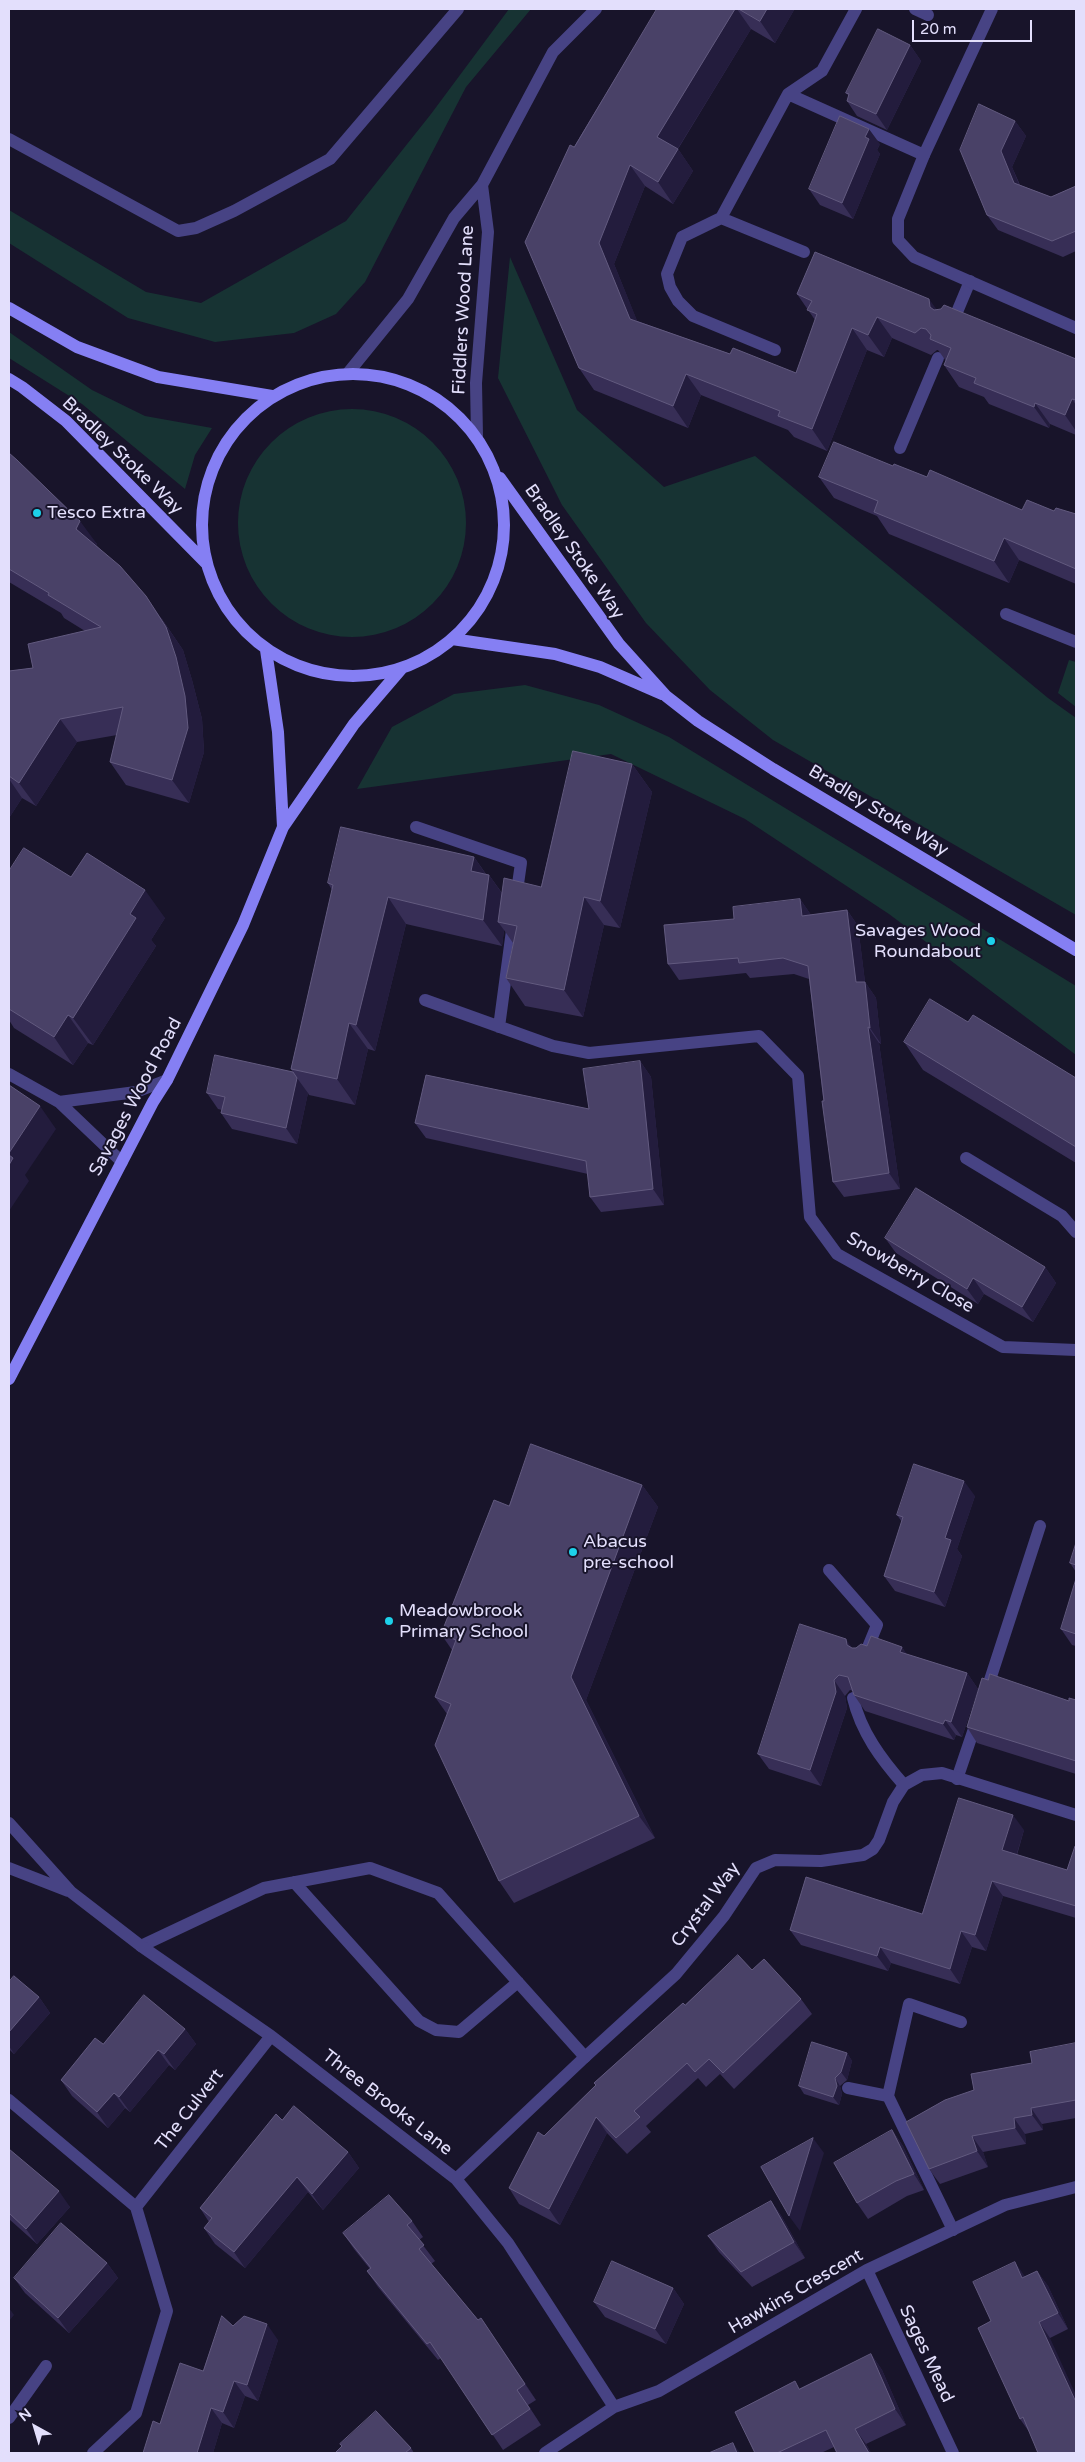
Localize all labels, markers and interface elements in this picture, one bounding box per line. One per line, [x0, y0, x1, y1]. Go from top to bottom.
scale bar [915, 10, 1035, 42]
text: 20 m [920, 20, 957, 38]
street label: Fiddlers Wood Lane [449, 225, 479, 395]
street label: Bradley Stoke Way [57, 393, 187, 519]
street label: Bradley Stoke Way [519, 480, 629, 624]
place label: Tesco Extra [47, 502, 146, 524]
marker: Tesco Extra [31, 507, 43, 519]
street label: Bradley Stoke Way [804, 761, 952, 861]
place label: Savages Wood Roundabout [855, 920, 981, 962]
marker: Savages Wood Roundabout [985, 935, 997, 947]
street label: Savages Wood Road [85, 1014, 187, 1180]
street label: Snowberry Close [842, 1228, 978, 1318]
place label: Abacus pre-school [583, 1531, 674, 1574]
marker: Abacus pre-school [567, 1546, 579, 1558]
place label: Meadowbrook Primary School [399, 1600, 528, 1642]
marker: Meadowbrook Primary School [383, 1615, 395, 1627]
street label: Crystal Way [667, 1858, 745, 1952]
street label: Three Brooks Lane [318, 2046, 456, 2160]
street label: The Culvert [151, 2065, 229, 2155]
street label: Hawkins Crescent [725, 2245, 867, 2339]
street label: Sages Mead [894, 2302, 958, 2406]
north arrow [10, 2402, 60, 2452]
text: N [16, 2405, 35, 2425]

